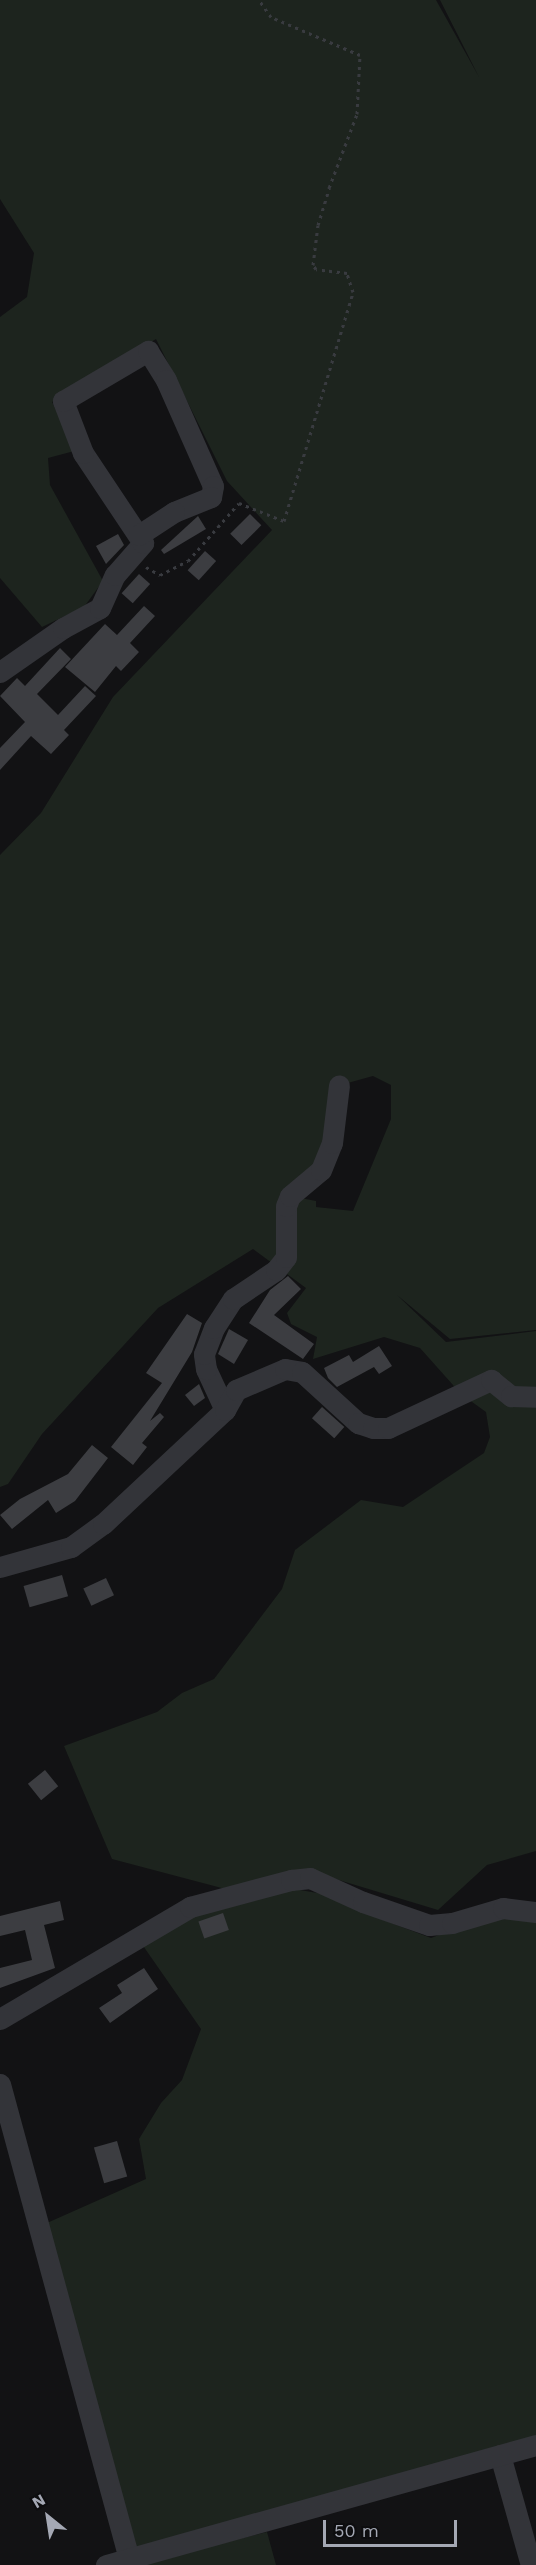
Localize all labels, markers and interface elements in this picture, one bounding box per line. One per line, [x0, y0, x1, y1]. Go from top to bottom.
north arrow [18, 2487, 78, 2547]
text: N [29, 2490, 49, 2512]
scale bar [326, 2508, 460, 2546]
text: 50 m [334, 2520, 379, 2541]

